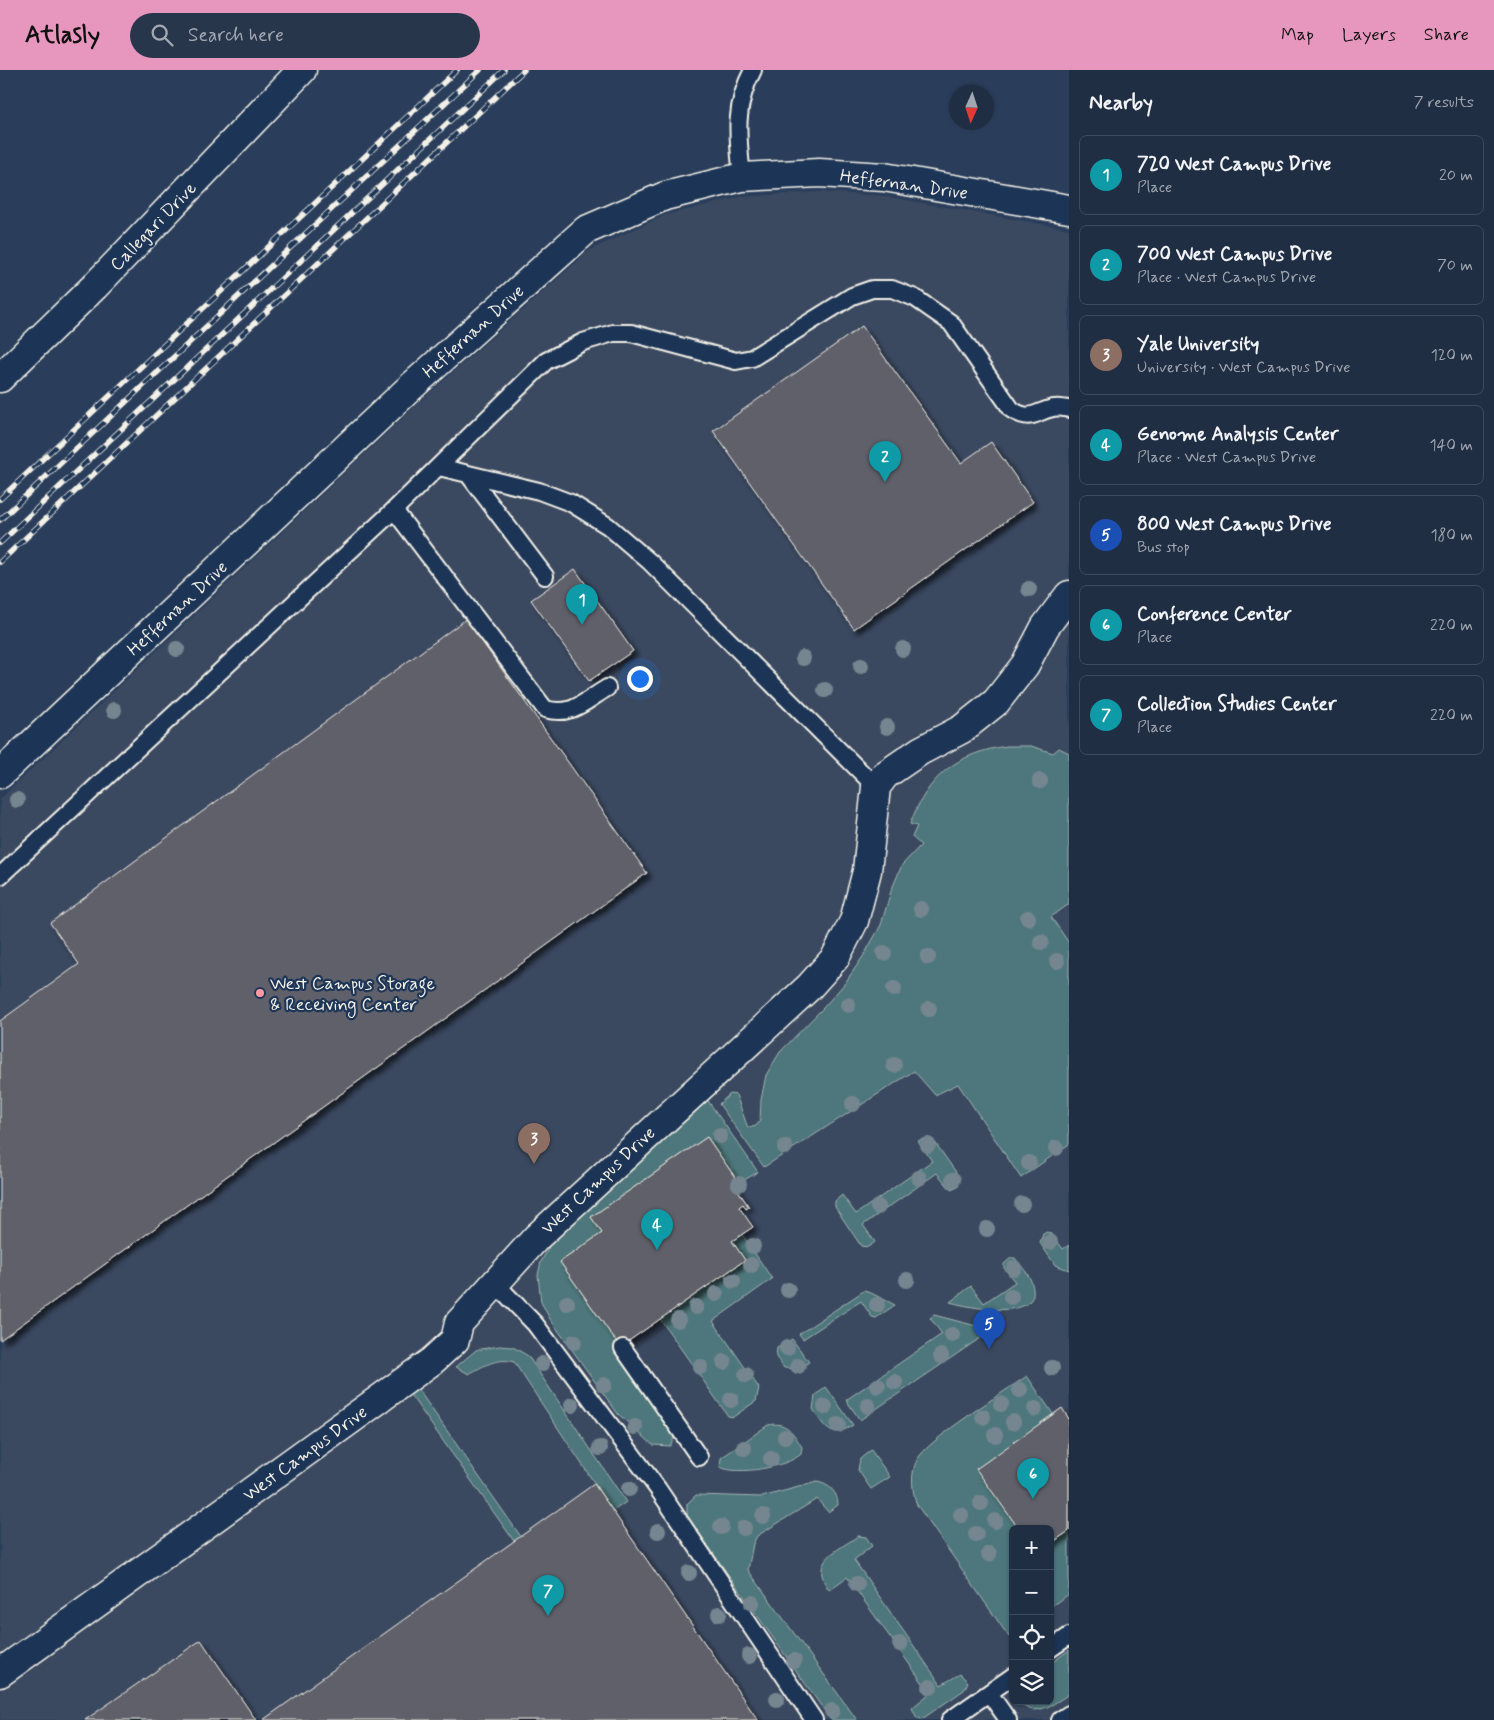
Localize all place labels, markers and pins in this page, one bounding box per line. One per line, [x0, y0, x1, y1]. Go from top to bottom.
pin: 2 [869, 441, 901, 482]
pin: 1 [566, 584, 598, 625]
place label: West Campus Storage & Receiving Center [270, 972, 435, 1018]
marker: West Campus Storage & Receiving Center [254, 987, 266, 999]
pin: 3 [518, 1123, 550, 1164]
pin: 4 [641, 1209, 673, 1250]
pin: 5 [973, 1308, 1005, 1349]
pin: 6 [1017, 1458, 1049, 1499]
pin: 7 [532, 1575, 564, 1616]

